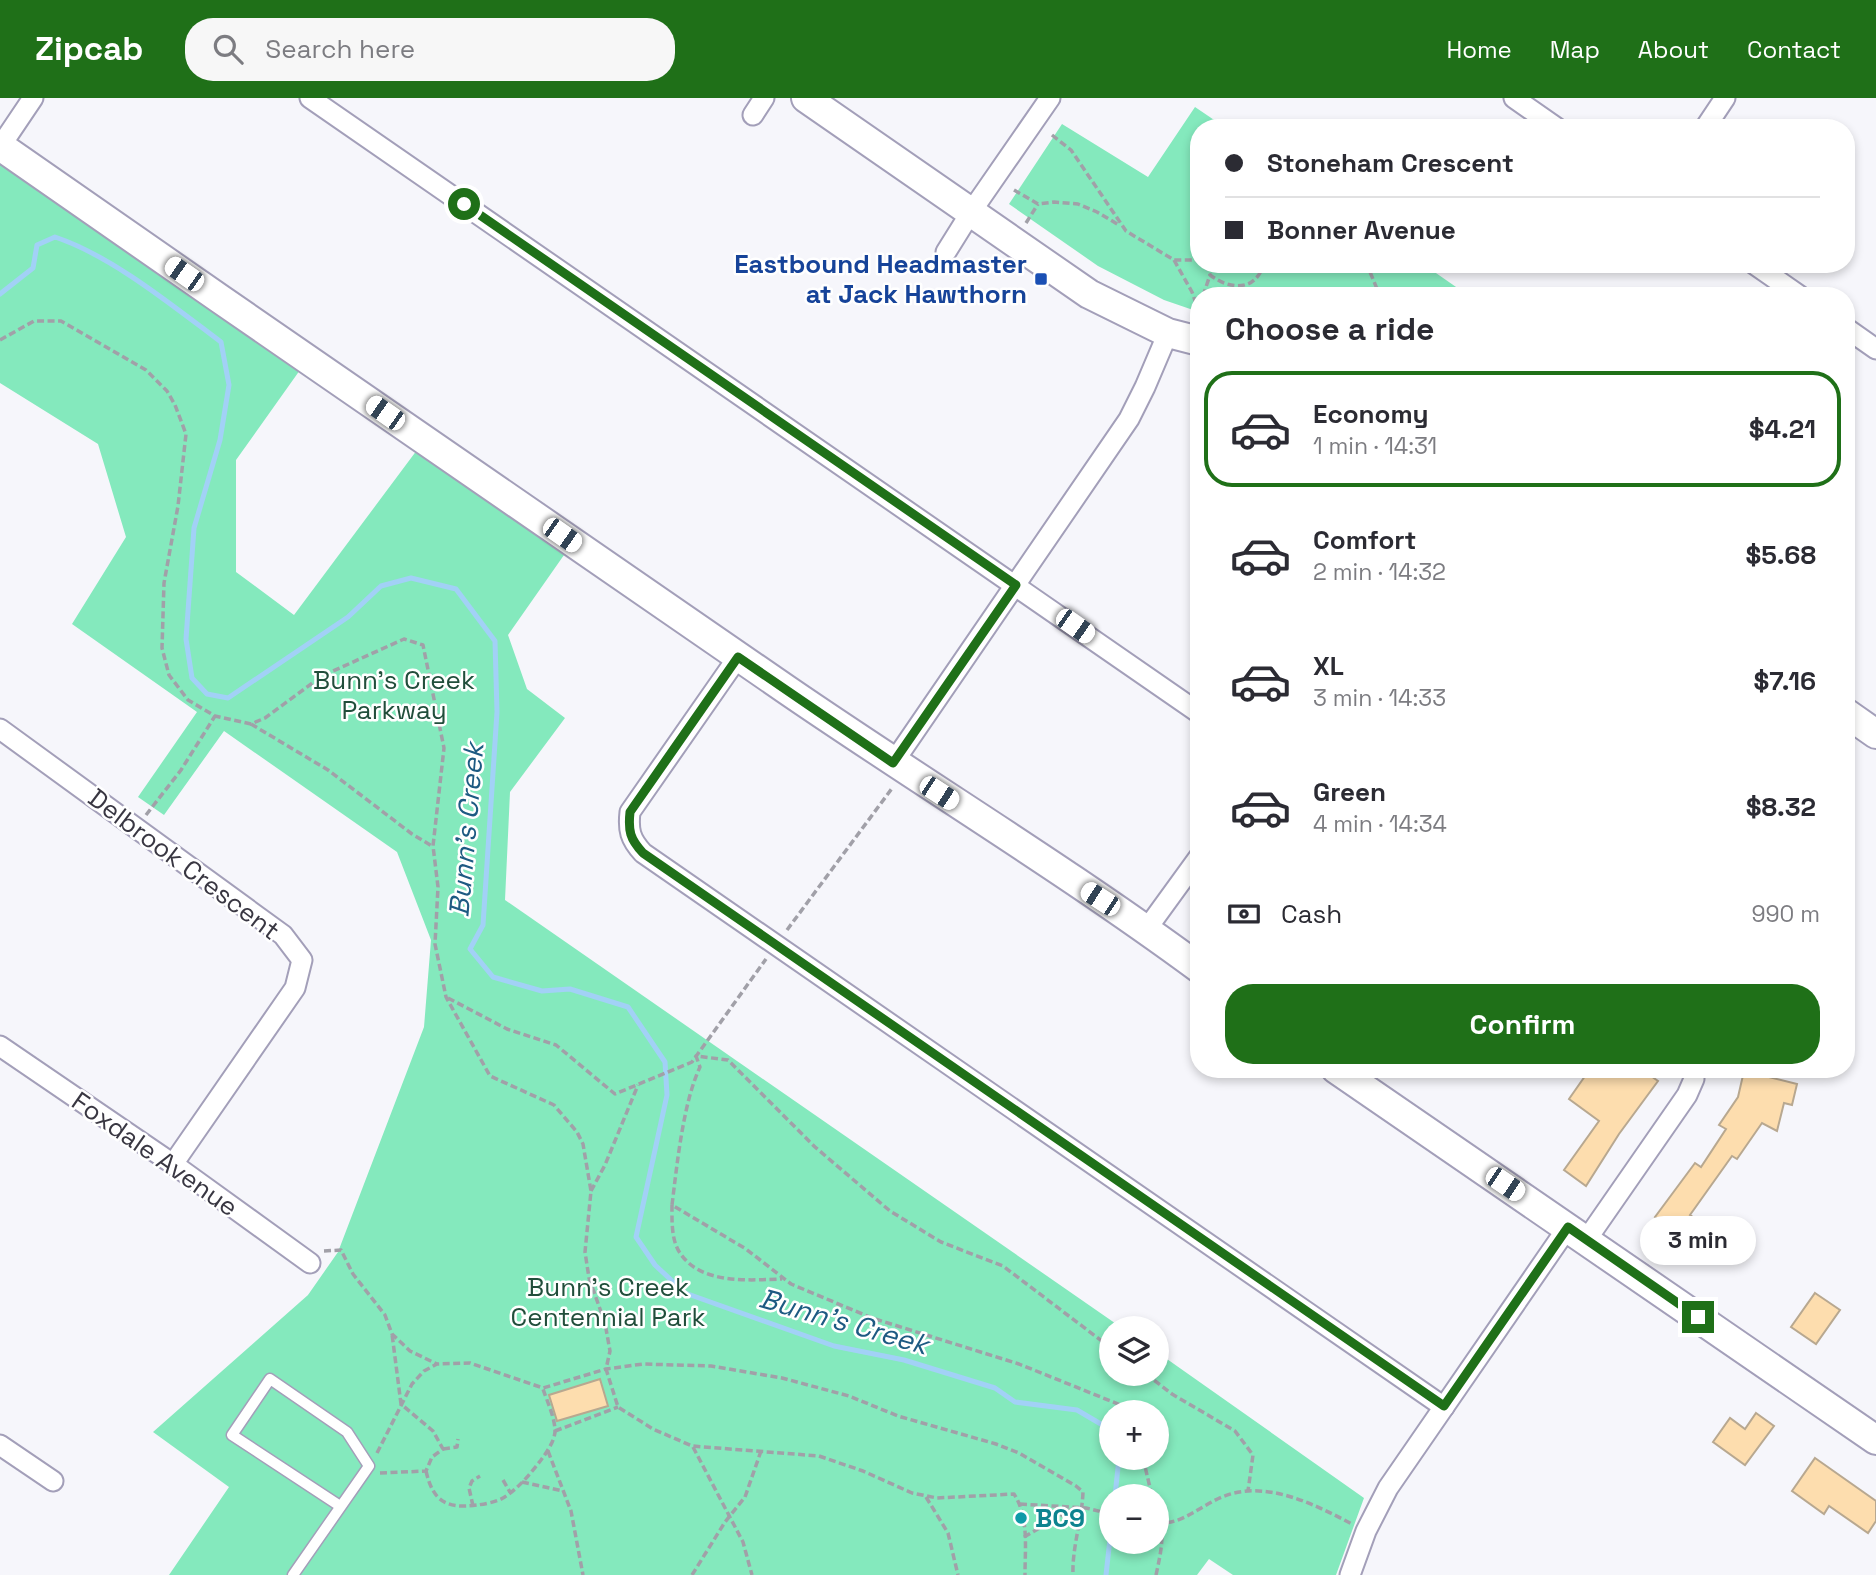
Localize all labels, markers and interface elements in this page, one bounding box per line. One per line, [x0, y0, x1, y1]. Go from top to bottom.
search box [185, 18, 675, 81]
text: Zipcab [35, 28, 143, 70]
icon: search [209, 30, 247, 68]
text: Search here [265, 32, 415, 66]
text: Home [1446, 34, 1512, 65]
text: Map [1550, 34, 1600, 65]
text: About [1638, 34, 1709, 65]
text: Contact [1747, 34, 1841, 65]
text: Stoneham Crescent [1267, 146, 1514, 180]
route start [448, 188, 480, 220]
text: Bonner Avenue [1267, 213, 1456, 247]
place label: Eastbound Headmaster at Jack Hawthorn [734, 247, 1027, 311]
car [161, 253, 208, 295]
marker: Eastbound Headmaster at Jack Hawthorn [1033, 271, 1049, 287]
text: Choose a ride [1225, 309, 1435, 349]
car [362, 392, 409, 434]
text: Economy [1313, 397, 1429, 431]
icon: car [1229, 398, 1292, 461]
text: $4.21 [1749, 412, 1816, 446]
text: 1 min · 14:31 [1313, 431, 1437, 461]
car [539, 514, 586, 556]
text: Comfort [1313, 523, 1416, 557]
icon: car [1229, 524, 1292, 587]
text: $5.68 [1745, 538, 1816, 572]
text: 2 min · 14:32 [1313, 557, 1446, 587]
car [1052, 605, 1099, 647]
text: XL [1313, 649, 1344, 683]
icon: car [1229, 650, 1292, 713]
park label: Bunn's Creek Parkway [313, 663, 475, 727]
text: $7.16 [1753, 664, 1816, 698]
text: 3 min · 14:33 [1313, 683, 1446, 713]
water label: Bunn's Creek [440, 739, 492, 918]
car [916, 773, 963, 813]
text: Green [1313, 775, 1386, 809]
icon: car [1229, 776, 1292, 839]
street label: Delbrook Crescent [81, 781, 287, 947]
text: $8.32 [1746, 790, 1816, 824]
text: 4 min · 14:34 [1313, 809, 1447, 839]
car [1077, 879, 1124, 919]
icon: cash [1225, 895, 1263, 933]
text: Cash [1281, 897, 1342, 931]
text: 990 m [1751, 899, 1820, 929]
button: Confirm [1225, 984, 1820, 1064]
street label: Foxdale Avenue [65, 1084, 245, 1224]
car [1482, 1164, 1529, 1204]
callout: 3 min [1640, 1216, 1756, 1264]
text: 3 min [1668, 1225, 1728, 1255]
park label: Bunn's Creek Centennial Park [511, 1270, 705, 1334]
water label: Bunn's Creek [755, 1280, 936, 1363]
route end [1682, 1301, 1714, 1333]
map controls [1099, 1316, 1169, 1554]
button: layers [1099, 1316, 1169, 1386]
button: + [1099, 1400, 1169, 1470]
button: − [1099, 1484, 1169, 1554]
place label: BC9 [1035, 1501, 1085, 1535]
marker: BC9 [1013, 1510, 1029, 1526]

